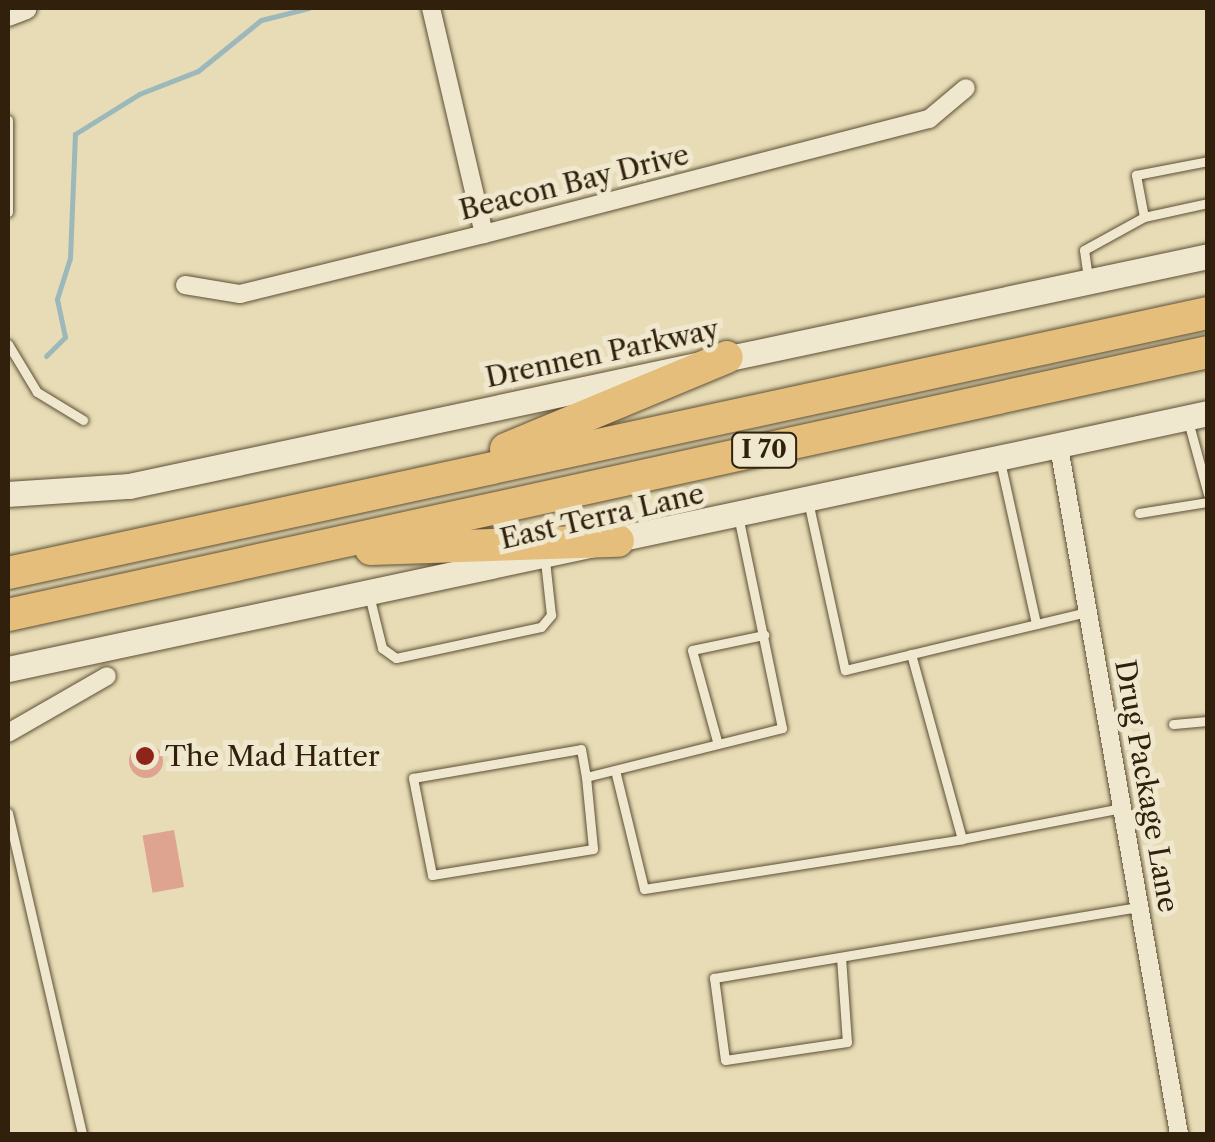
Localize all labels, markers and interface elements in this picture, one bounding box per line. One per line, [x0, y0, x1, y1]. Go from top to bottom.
street label: Beacon Bay Drive [455, 137, 693, 227]
street label: Drennen Parkway [482, 312, 722, 394]
road number: I 70 [729, 430, 799, 470]
street label: East Terra Lane [496, 476, 708, 556]
street label: Drug Package Lane [1108, 657, 1186, 915]
place label: The Mad Hatter [165, 739, 380, 773]
marker: The Mad Hatter [134, 745, 156, 767]

